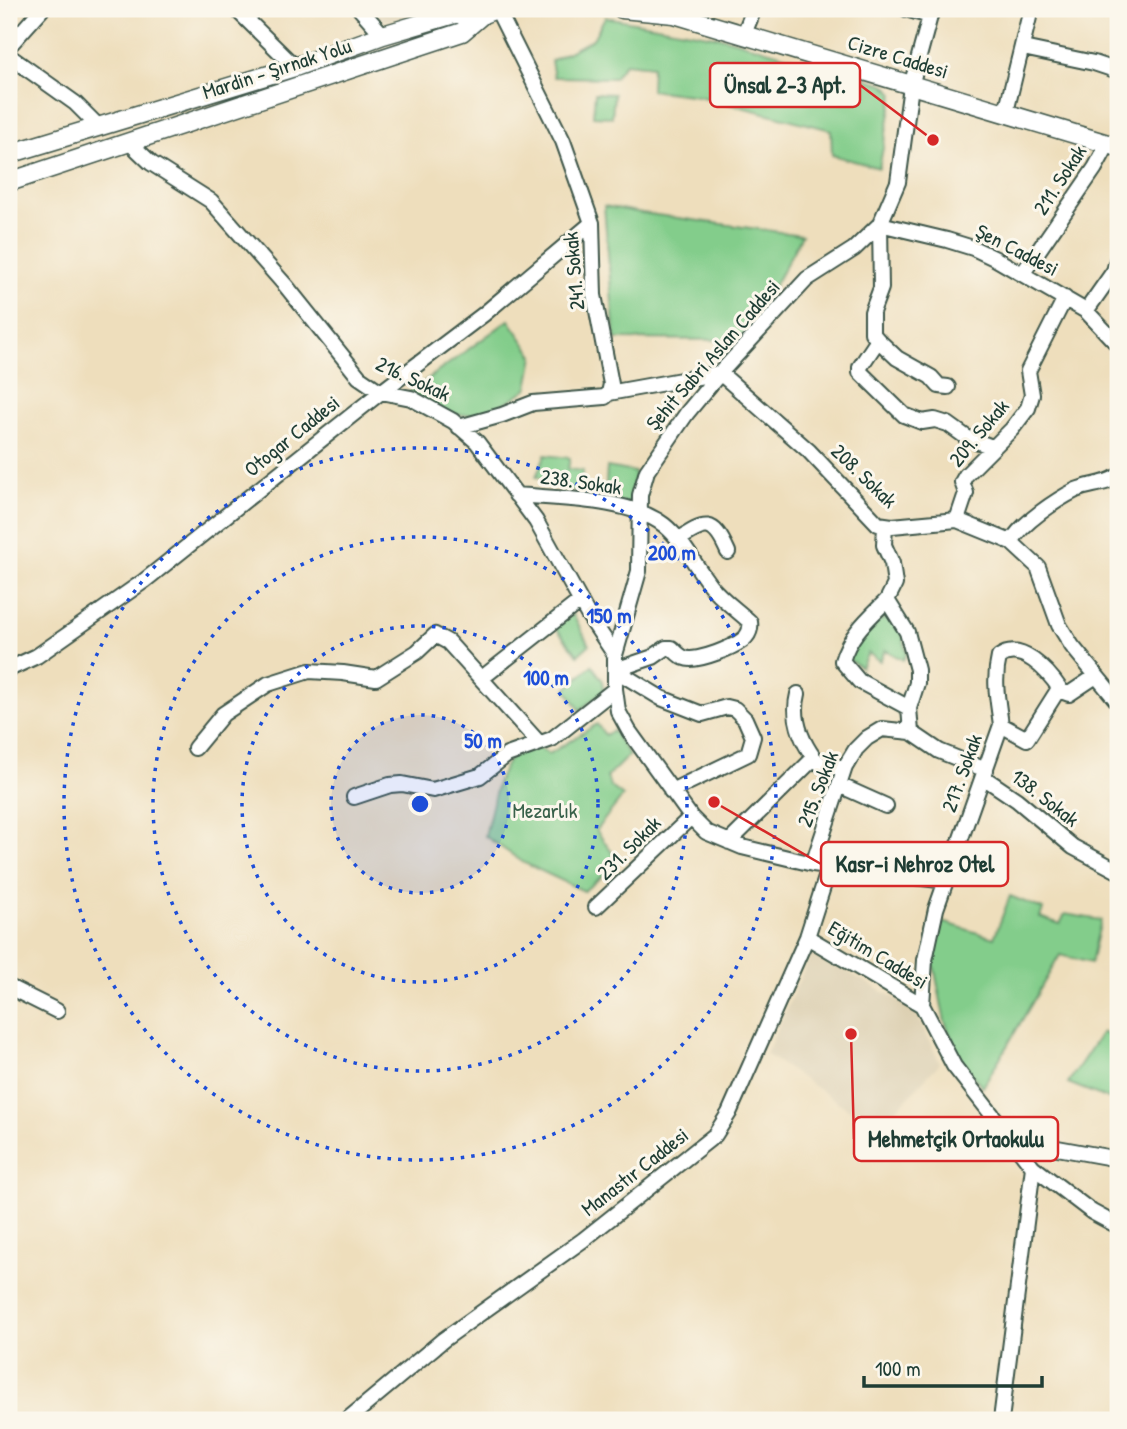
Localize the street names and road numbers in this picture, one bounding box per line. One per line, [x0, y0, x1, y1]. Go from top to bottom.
street label: Cizre Caddesi [844, 27, 952, 86]
street label: Mardin - Şırnak Yolu [199, 31, 355, 106]
street label: 211. Sokak [1026, 139, 1093, 220]
street label: Şen Caddesi [971, 216, 1064, 283]
street label: 241. Sokak [556, 230, 591, 311]
street label: Şehit Sabri Aslan Caddesi [639, 273, 786, 436]
street label: 216. Sokak [371, 349, 455, 408]
street label: Otogar Caddesi [238, 388, 346, 483]
street label: 209. Sokak [942, 392, 1016, 473]
street label: 208. Sokak [825, 437, 904, 515]
street label: 238. Sokak [539, 461, 624, 502]
street label: 217. Sokak [934, 730, 989, 816]
street label: 215. Sokak [790, 746, 845, 831]
street label: 138. Sokak [1005, 762, 1086, 834]
street label: 231. Sokak [590, 809, 667, 886]
street label: Eğitim Caddesi [823, 913, 934, 996]
street label: Manastır Caddesi [575, 1121, 694, 1223]

